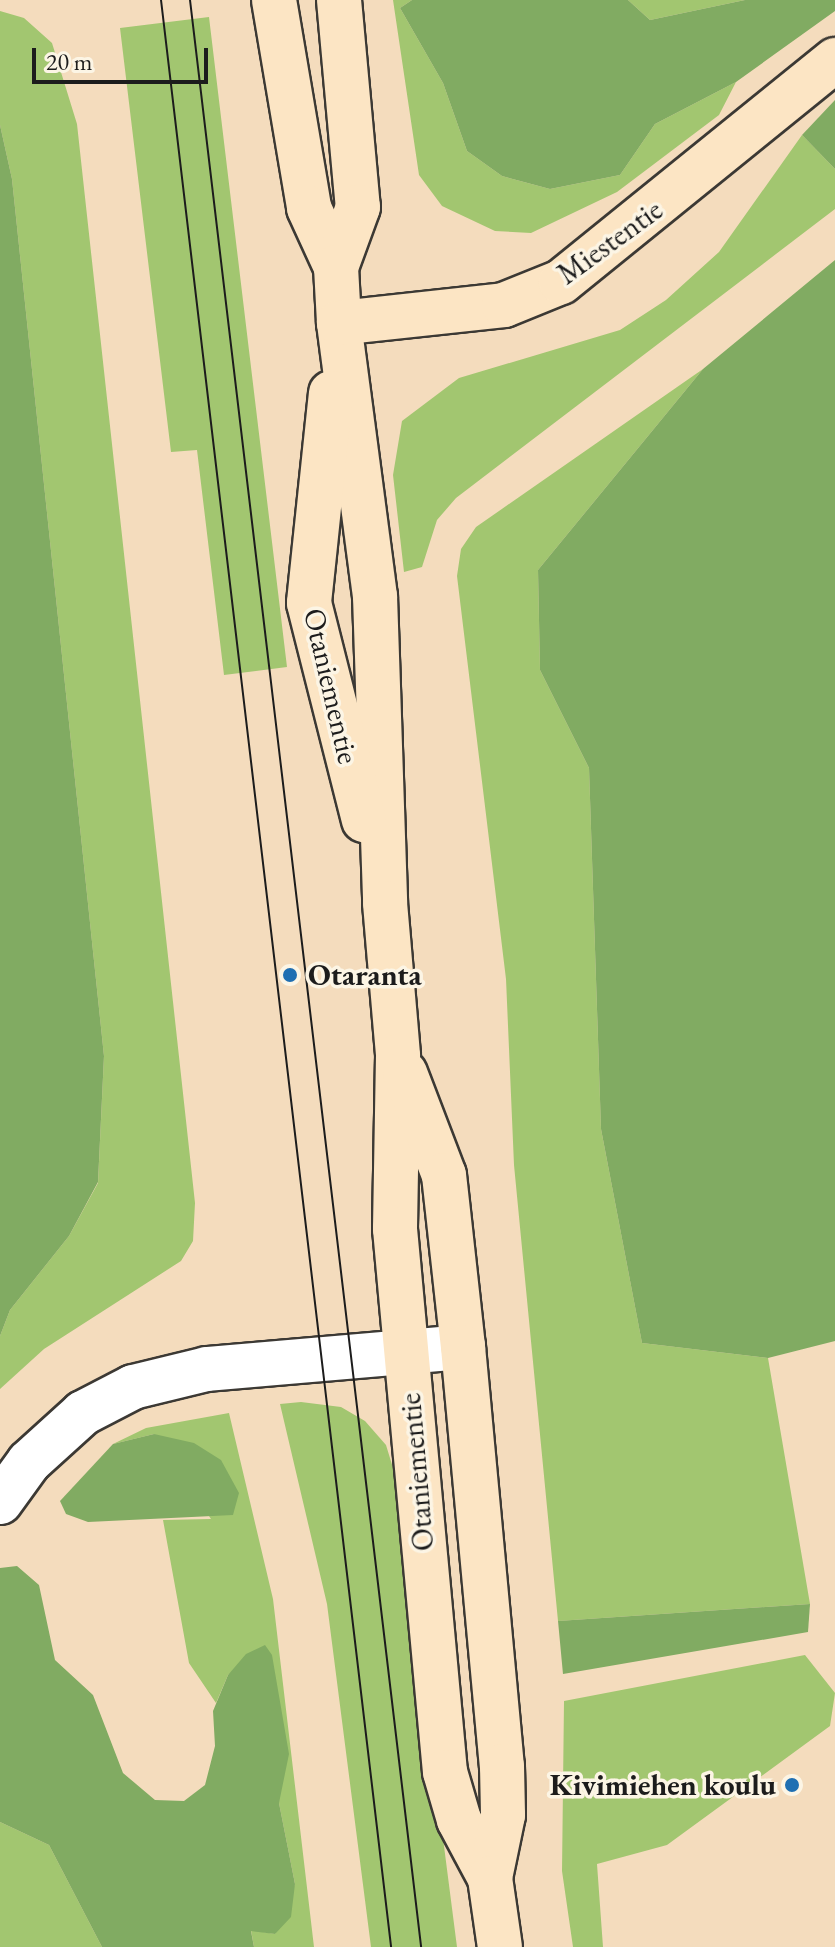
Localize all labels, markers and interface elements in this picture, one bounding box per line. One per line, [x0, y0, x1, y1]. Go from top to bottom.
scale bar [36, 32, 212, 82]
text: 20 m [46, 46, 93, 77]
street label: Miestentie [550, 192, 670, 292]
street label: Otaniementie [296, 605, 366, 767]
place label: Otaranta [308, 957, 422, 993]
marker: Otaranta [279, 964, 301, 986]
street label: Otaniementie [392, 1391, 442, 1553]
place label: Kivimiehen koulu [550, 1767, 776, 1803]
marker: Kivimiehen koulu [783, 1776, 801, 1794]

